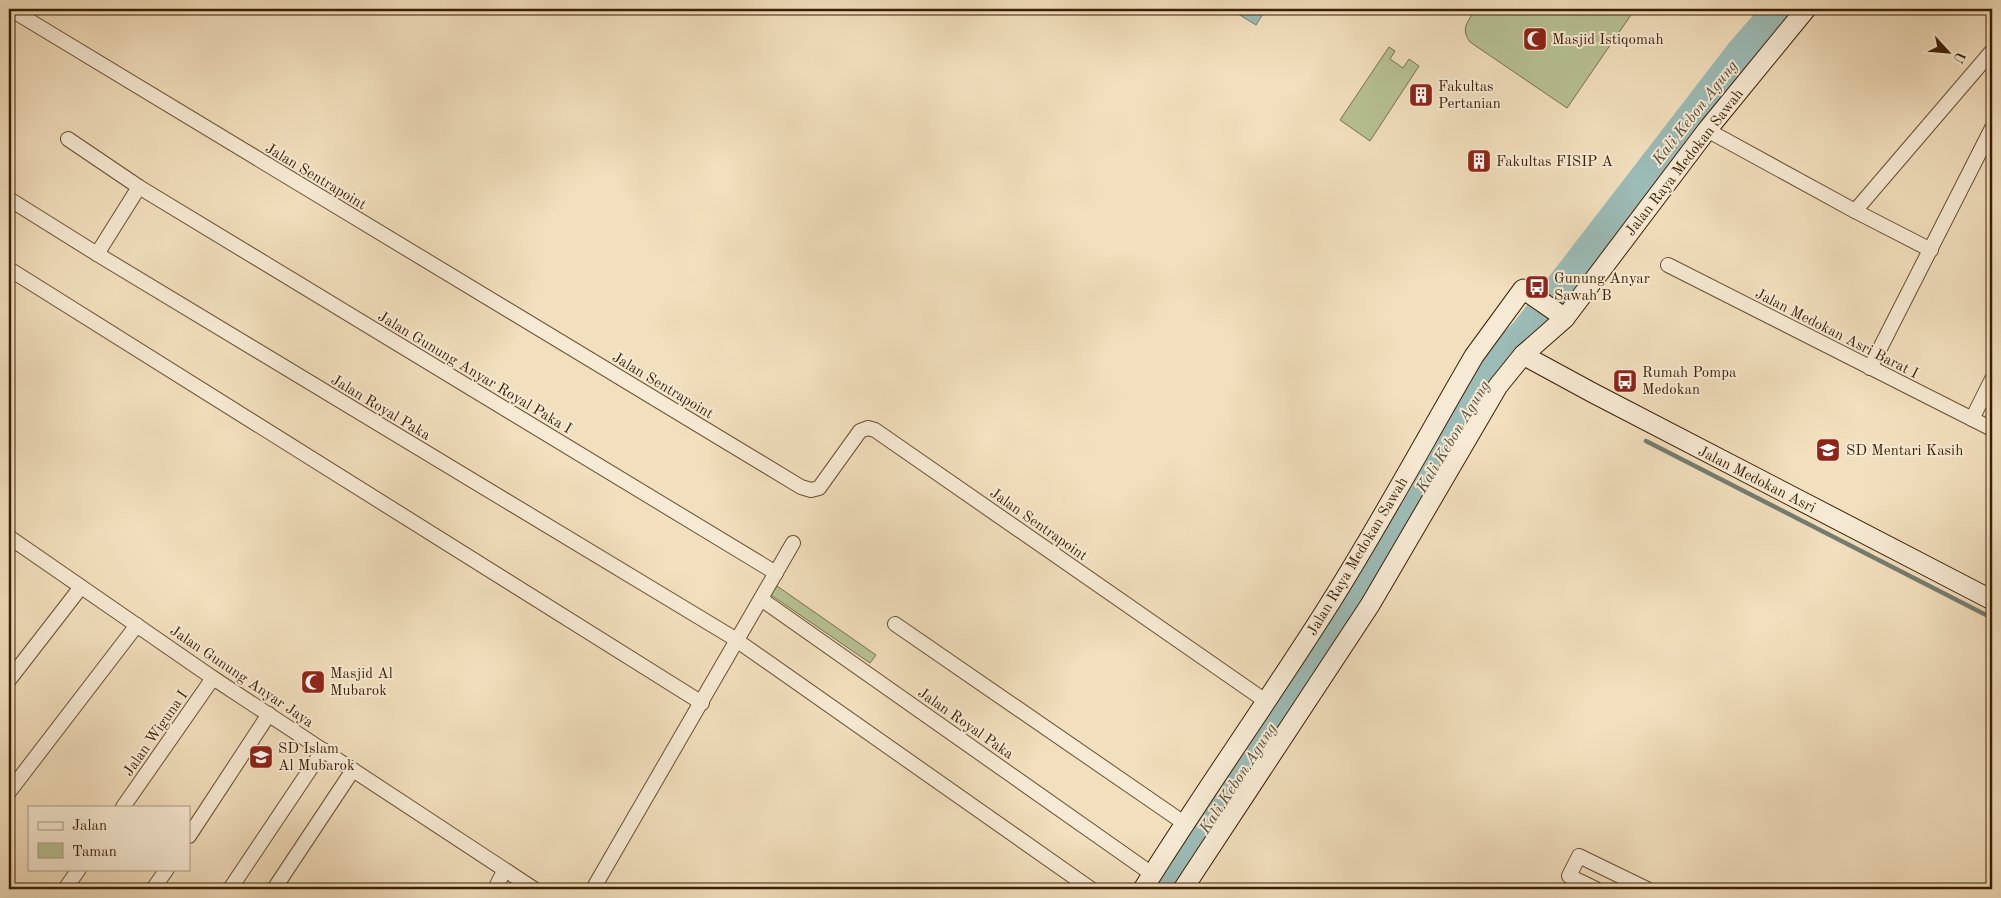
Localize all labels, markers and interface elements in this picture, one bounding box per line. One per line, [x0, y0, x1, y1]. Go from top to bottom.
mosque icon: Masjid Istiqomah [1522, 26, 1548, 52]
north arrow [1924, 28, 1974, 78]
place label: Masjid Istiqomah [1552, 33, 1664, 48]
text: U [1950, 49, 1968, 65]
water label: Kali Kebon Agung [1649, 58, 1741, 169]
place label: Fakultas Pertanian [1438, 80, 1501, 112]
building icon: Fakultas Pertanian [1408, 82, 1434, 108]
street label: Jalan Raya Medokan Sawah [1623, 87, 1747, 239]
street label: Jalan Sentrapoint [262, 141, 368, 213]
building icon: Fakultas FISIP A [1466, 148, 1492, 174]
place label: Fakultas FISIP A [1496, 155, 1613, 170]
place label: Gunung Anyar Sawah B [1554, 272, 1650, 304]
bus stop icon: Gunung Anyar Sawah B [1524, 274, 1550, 300]
street label: Jalan Medokan Asri Barat I [1752, 287, 1920, 382]
street label: Jalan Gunung Anyar Royal Paka I [375, 309, 574, 437]
street label: Jalan Sentrapoint [609, 350, 715, 422]
place label: Rumah Pompa Medokan [1642, 366, 1737, 398]
bus stop icon: Rumah Pompa Medokan [1612, 368, 1638, 394]
street label: Jalan Royal Paka [328, 373, 433, 444]
water label: Kali Kebon Agung [1413, 378, 1494, 497]
school or university icon: SD Mentari Kasih [1815, 437, 1841, 463]
street label: Jalan Medokan Asri [1695, 444, 1818, 516]
place label: SD Mentari Kasih [1846, 444, 1963, 459]
street label: Jalan Raya Medokan Sawah [1305, 475, 1411, 638]
street label: Jalan Sentrapoint [987, 486, 1090, 564]
street label: Jalan Gunung Anyar Jaya [167, 624, 316, 731]
place label: Masjid Al Mubarok [330, 667, 393, 699]
mosque icon: Masjid Al Mubarok [300, 669, 326, 695]
street label: Jalan Royal Paka [915, 686, 1016, 763]
street label: Jalan Wiguna I [121, 688, 191, 779]
water label: Kali Kebon Agung [1197, 721, 1280, 838]
place label: SD Islam Al Mubarok [278, 742, 355, 774]
school or university icon: SD Islam Al Mubarok [248, 744, 274, 770]
legend [28, 806, 190, 870]
text: Jalan [72, 819, 107, 834]
text: Taman [72, 845, 117, 860]

